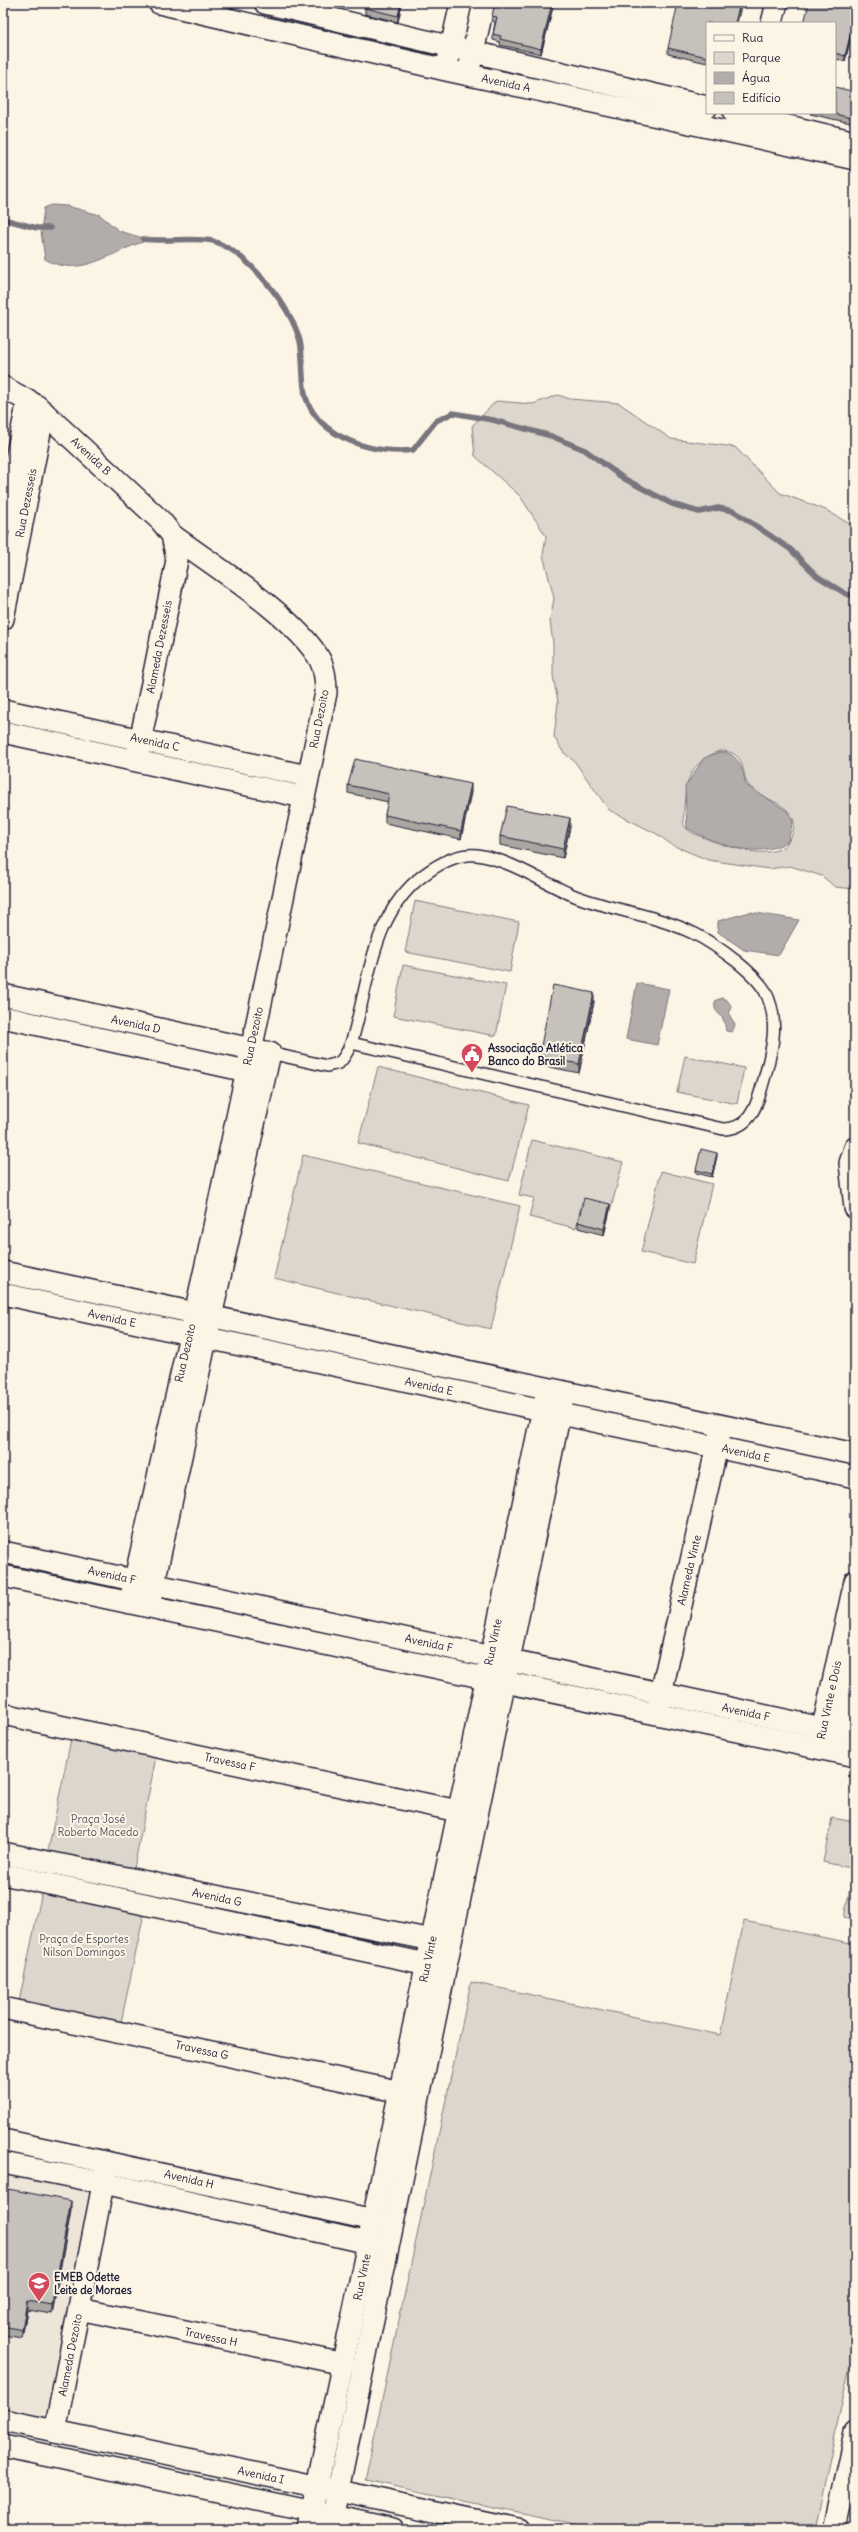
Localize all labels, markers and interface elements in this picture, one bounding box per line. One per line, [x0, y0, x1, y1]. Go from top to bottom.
legend [706, 22, 836, 114]
text: Rua [742, 30, 764, 45]
text: Parque [742, 50, 781, 65]
text: Água [742, 70, 770, 85]
street label: Avenida A [480, 71, 532, 95]
text: Edifício [742, 90, 781, 105]
street label: Avenida B [68, 434, 114, 478]
street label: Rua Dezesseis [12, 467, 40, 539]
street label: Alameda Dezesseis [143, 599, 175, 695]
street label: Rua Dezoito [306, 688, 332, 750]
street label: Avenida C [129, 730, 181, 754]
street label: Rua Dezoito [240, 1005, 266, 1067]
street label: Avenida D [110, 1012, 162, 1036]
public building icon: Associação Atlética Banco do Brasil [459, 1041, 485, 1074]
place label: Associação Atlética Banco do Brasil [488, 1041, 584, 1068]
street label: Avenida E [87, 1306, 137, 1330]
street label: Rua Dezoito [171, 1322, 199, 1384]
street label: Avenida E [404, 1374, 454, 1398]
street label: Avenida E [721, 1441, 771, 1465]
street label: Alameda Vinte [674, 1533, 704, 1607]
street label: Avenida F [87, 1563, 137, 1587]
street label: Rua Vinte [481, 1617, 505, 1667]
street label: Avenida F [404, 1631, 454, 1655]
street label: Rua Vinte e Dois [814, 1659, 844, 1741]
street label: Avenida F [721, 1700, 771, 1724]
street label: Travessa F [203, 1750, 257, 1774]
park label: Praça José Roberto Macedo [57, 1812, 139, 1839]
street label: Avenida G [191, 1885, 243, 1909]
park label: Praça de Esportes Nilson Domingos [39, 1932, 129, 1959]
street label: Rua Vinte [416, 1934, 440, 1984]
street label: Travessa G [174, 2038, 230, 2062]
street label: Avenida H [163, 2167, 215, 2192]
street label: Rua Vinte [350, 2252, 374, 2302]
school or university icon: EMEB Odette Leite de Moraes [26, 2270, 52, 2303]
place label: EMEB Odette Leite de Moraes [54, 2270, 132, 2297]
street label: Alameda Dezoito [55, 2312, 85, 2398]
street label: Travessa H [183, 2325, 239, 2349]
street label: Avenida I [236, 2463, 286, 2487]

